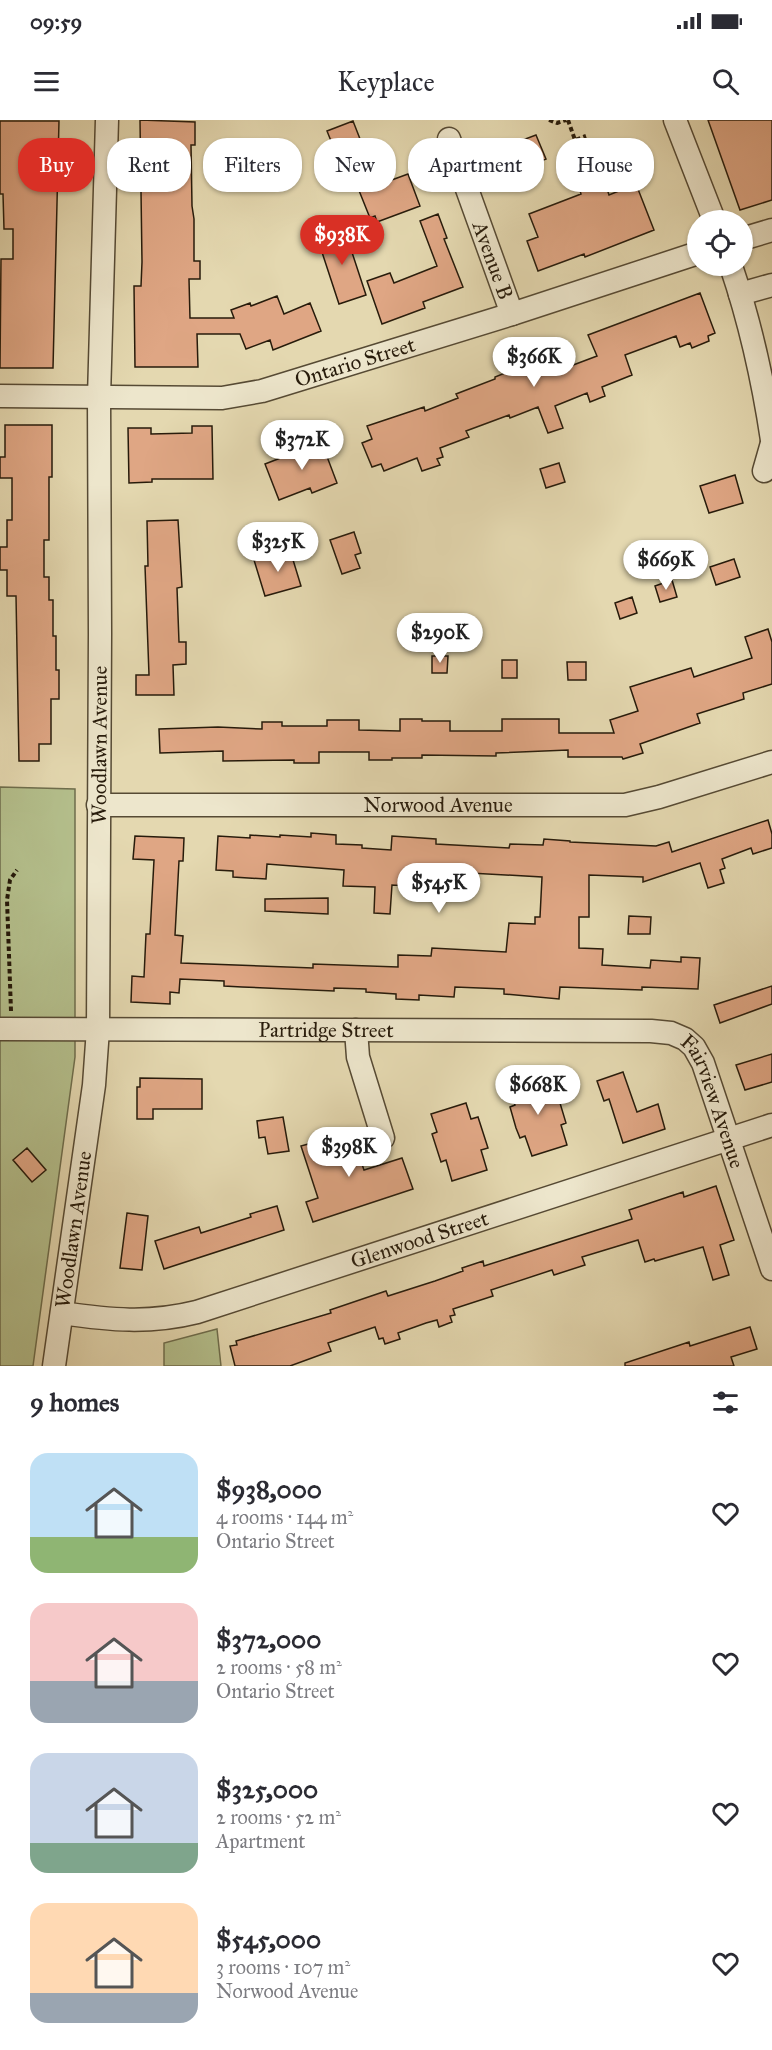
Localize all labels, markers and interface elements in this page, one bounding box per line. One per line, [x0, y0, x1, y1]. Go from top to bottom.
text: 09:59 [30, 8, 82, 35]
icon: menu [30, 65, 63, 98]
text: Keyplace [337, 65, 435, 98]
icon: search [709, 65, 742, 98]
chip: Buy [18, 138, 95, 192]
chip: Rent [107, 138, 191, 192]
chip: Filters [203, 138, 302, 192]
chip: New [314, 138, 396, 192]
chip: Apartment [408, 138, 544, 192]
chip: House [556, 138, 654, 192]
map controls [687, 210, 753, 276]
button: locate [687, 210, 753, 276]
pin: $938K [300, 215, 384, 266]
street label: Avenue B [466, 217, 519, 303]
text: $938K [314, 222, 370, 246]
street label: Ontario Street [292, 331, 419, 393]
pin: $366K [492, 337, 576, 388]
text: $366K [507, 344, 561, 368]
pin: $372K [260, 420, 344, 471]
text: $372K [275, 427, 329, 451]
pin: $325K [236, 522, 320, 573]
text: $325K [251, 529, 305, 553]
pin: $669K [624, 540, 708, 591]
text: $669K [637, 547, 695, 571]
pin: $290K [398, 613, 482, 664]
text: $290K [411, 620, 469, 644]
street label: Woodlawn Avenue [86, 666, 113, 824]
street label: Norwood Avenue [363, 792, 513, 818]
pin: $545K [397, 863, 481, 914]
text: $545K [411, 870, 467, 894]
street label: Partridge Street [258, 1017, 394, 1043]
street label: Fairview Avenue [675, 1028, 750, 1172]
pin: $668K [496, 1065, 580, 1116]
text: $668K [509, 1072, 567, 1096]
pin: $398K [307, 1127, 391, 1178]
text: $398K [321, 1134, 377, 1158]
street label: Woodlawn Avenue [49, 1149, 98, 1310]
street label: Glenwood Street [347, 1205, 492, 1274]
text: 9 homes [30, 1386, 119, 1418]
icon: filters [709, 1386, 742, 1419]
text: $938,000 [216, 1473, 322, 1505]
icon: home [78, 1477, 150, 1549]
icon: heart [709, 1497, 742, 1530]
text: 4 rooms · 144 m² [216, 1505, 353, 1529]
text: Ontario Street [216, 1529, 335, 1553]
text: $372,000 [216, 1623, 321, 1655]
icon: home [78, 1627, 150, 1699]
icon: heart [709, 1647, 742, 1680]
text: 2 rooms · 58 m² [216, 1655, 342, 1679]
text: Ontario Street [216, 1679, 335, 1703]
text: $325,000 [216, 1773, 318, 1805]
icon: home [78, 1777, 150, 1849]
icon: heart [709, 1797, 742, 1830]
text: 2 rooms · 52 m² [216, 1805, 341, 1829]
text: Apartment [216, 1829, 305, 1853]
text: $545,000 [216, 1923, 321, 1955]
icon: home [78, 1927, 150, 1999]
icon: heart [709, 1947, 742, 1980]
text: 3 rooms · 107 m² [216, 1955, 350, 1979]
text: Norwood Avenue [216, 1979, 358, 2003]

